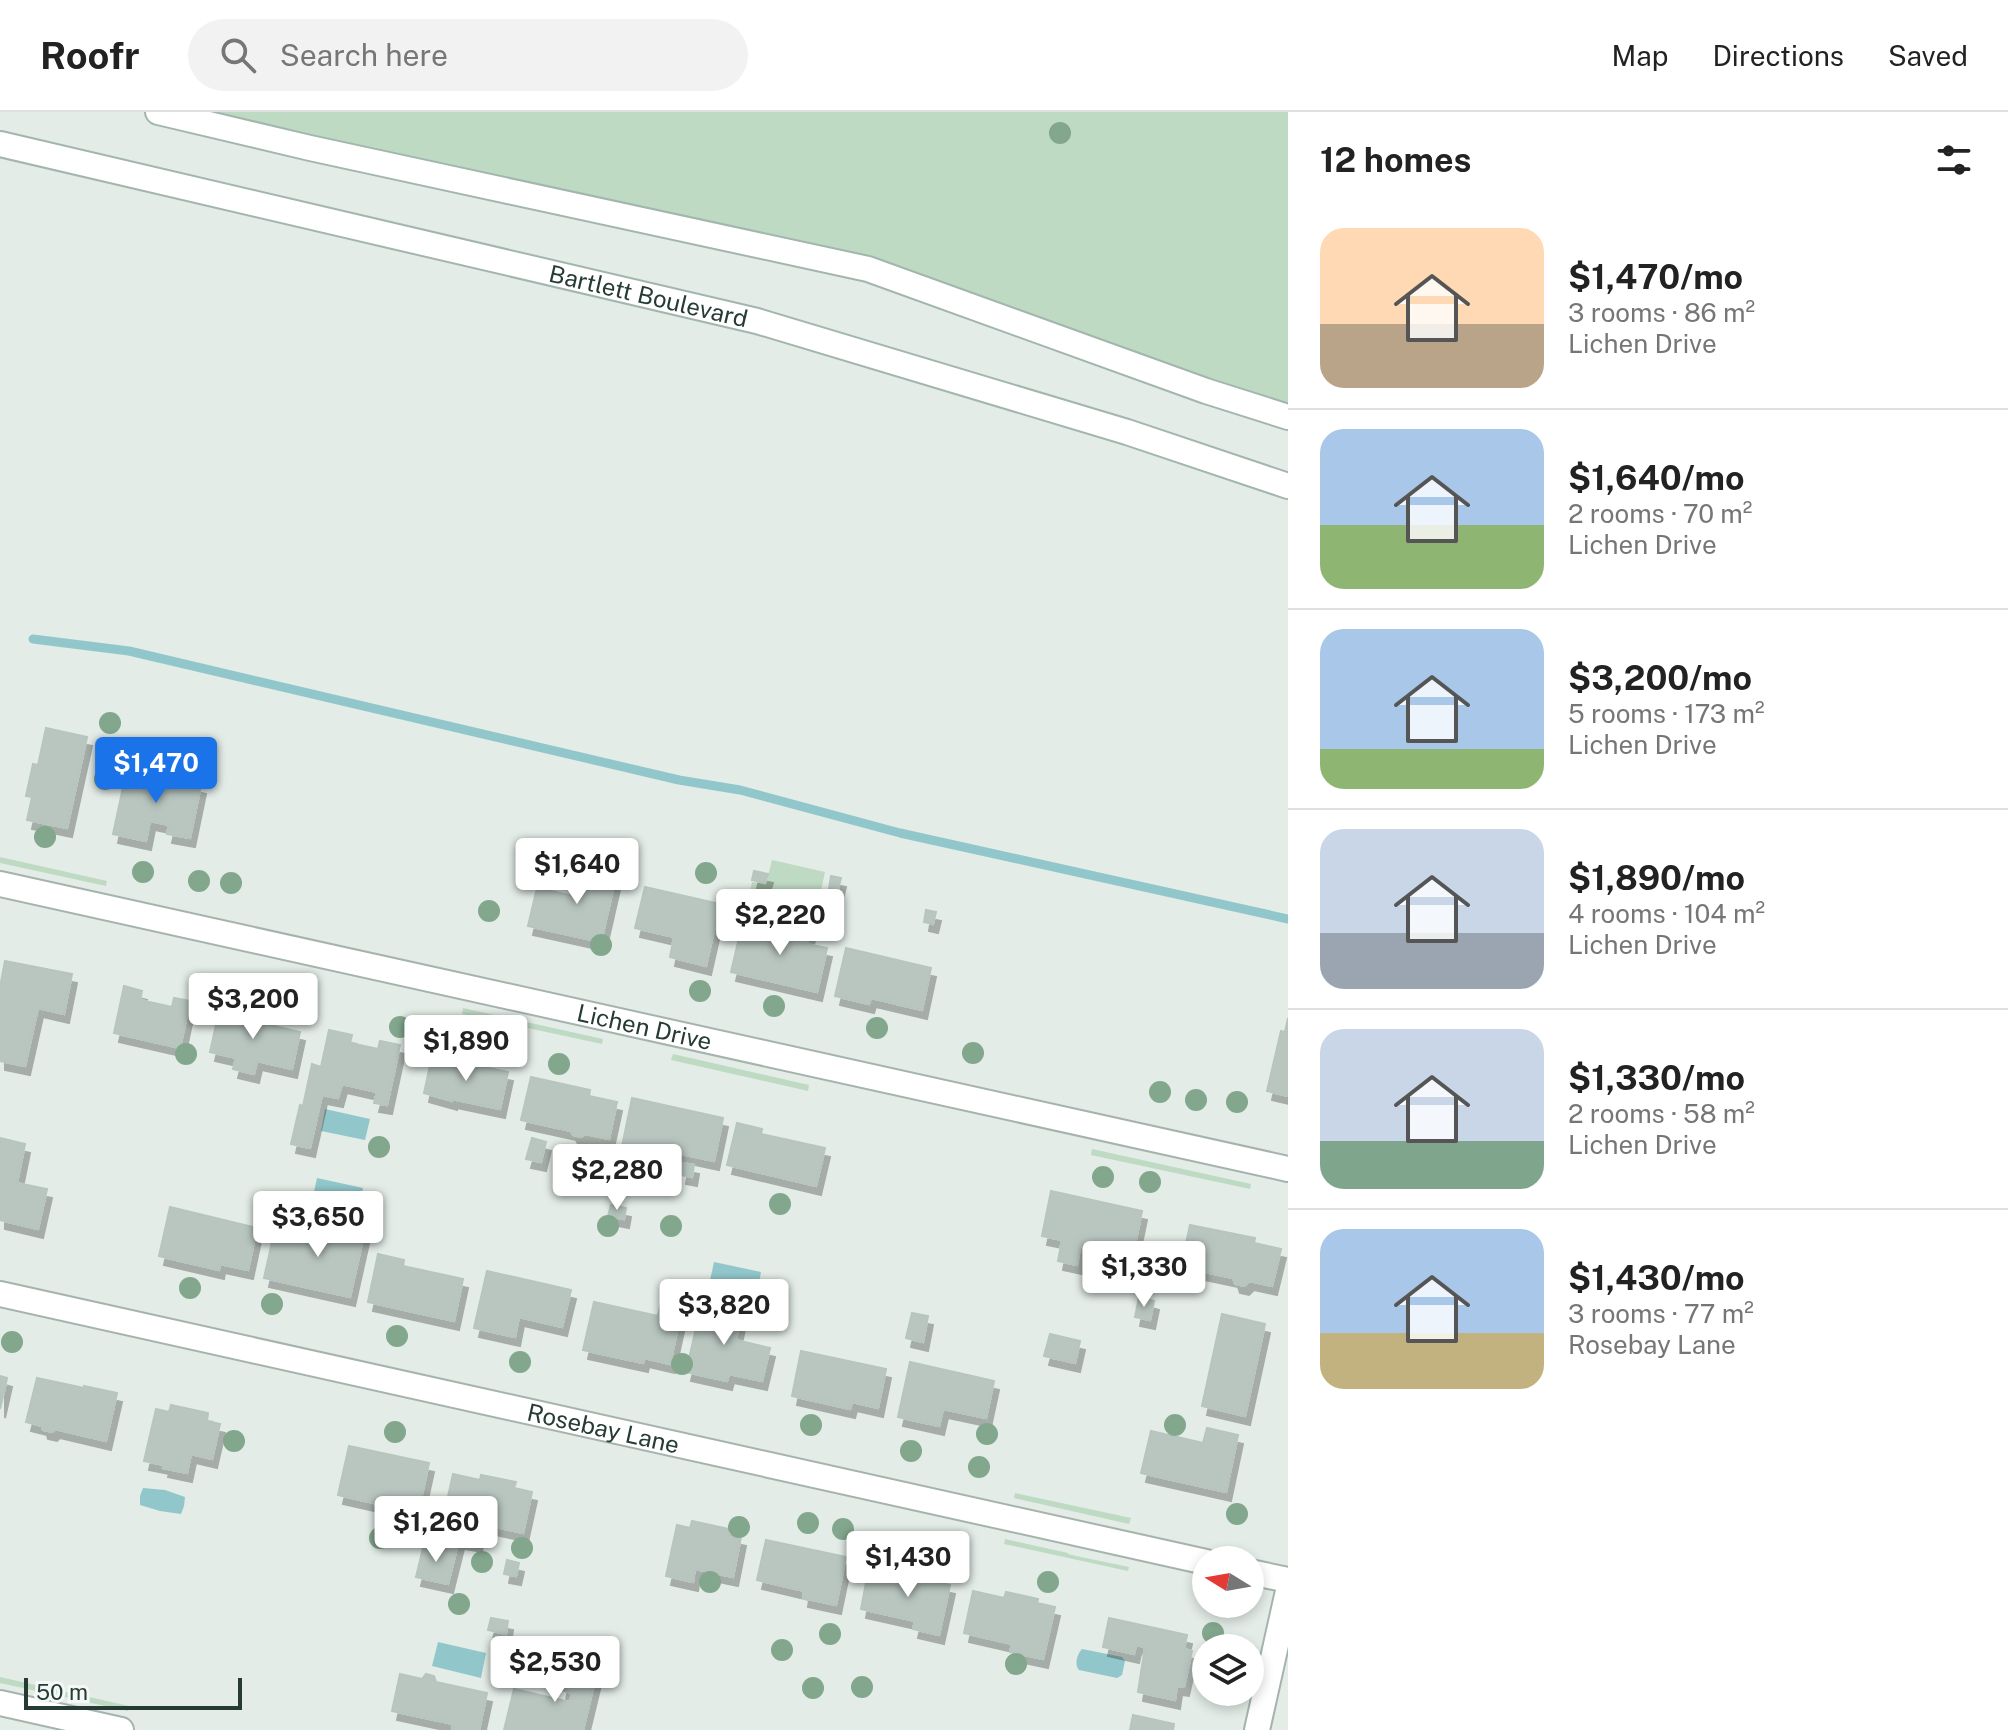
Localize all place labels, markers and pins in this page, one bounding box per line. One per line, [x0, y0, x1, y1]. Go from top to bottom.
pin: $1,470 [91, 737, 221, 805]
pin: $1,640 [512, 838, 642, 906]
pin: $2,220 [715, 889, 845, 957]
pin: $3,200 [188, 973, 318, 1041]
pin: $1,890 [401, 1015, 531, 1083]
pin: $2,280 [552, 1144, 682, 1212]
pin: $3,650 [253, 1191, 383, 1259]
pin: $1,330 [1079, 1241, 1209, 1309]
pin: $3,820 [659, 1279, 789, 1347]
pin: $1,260 [371, 1496, 501, 1564]
pin: $1,430 [843, 1531, 973, 1599]
pin: $2,530 [490, 1636, 620, 1704]

